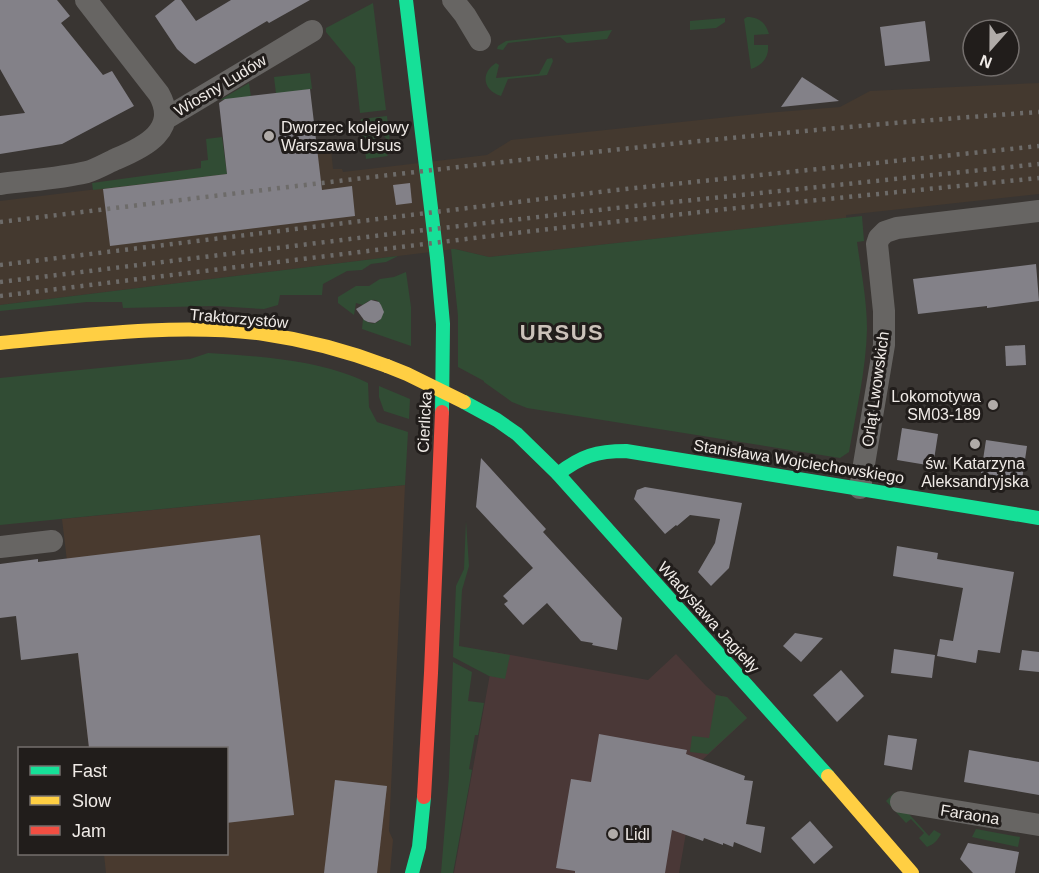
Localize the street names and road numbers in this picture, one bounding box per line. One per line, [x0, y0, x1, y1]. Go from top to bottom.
street label: Wiosny Ludów [171, 51, 270, 120]
street label: Traktorzystów [189, 306, 289, 331]
street label: Orląt Lwowskich [859, 330, 892, 448]
street label: Cierlicka [414, 391, 435, 453]
street label: Stanisława Wojciechowskiego [692, 436, 906, 487]
street label: Władysława Jagiełły [654, 558, 763, 676]
street label: Faraona [939, 801, 1001, 828]

